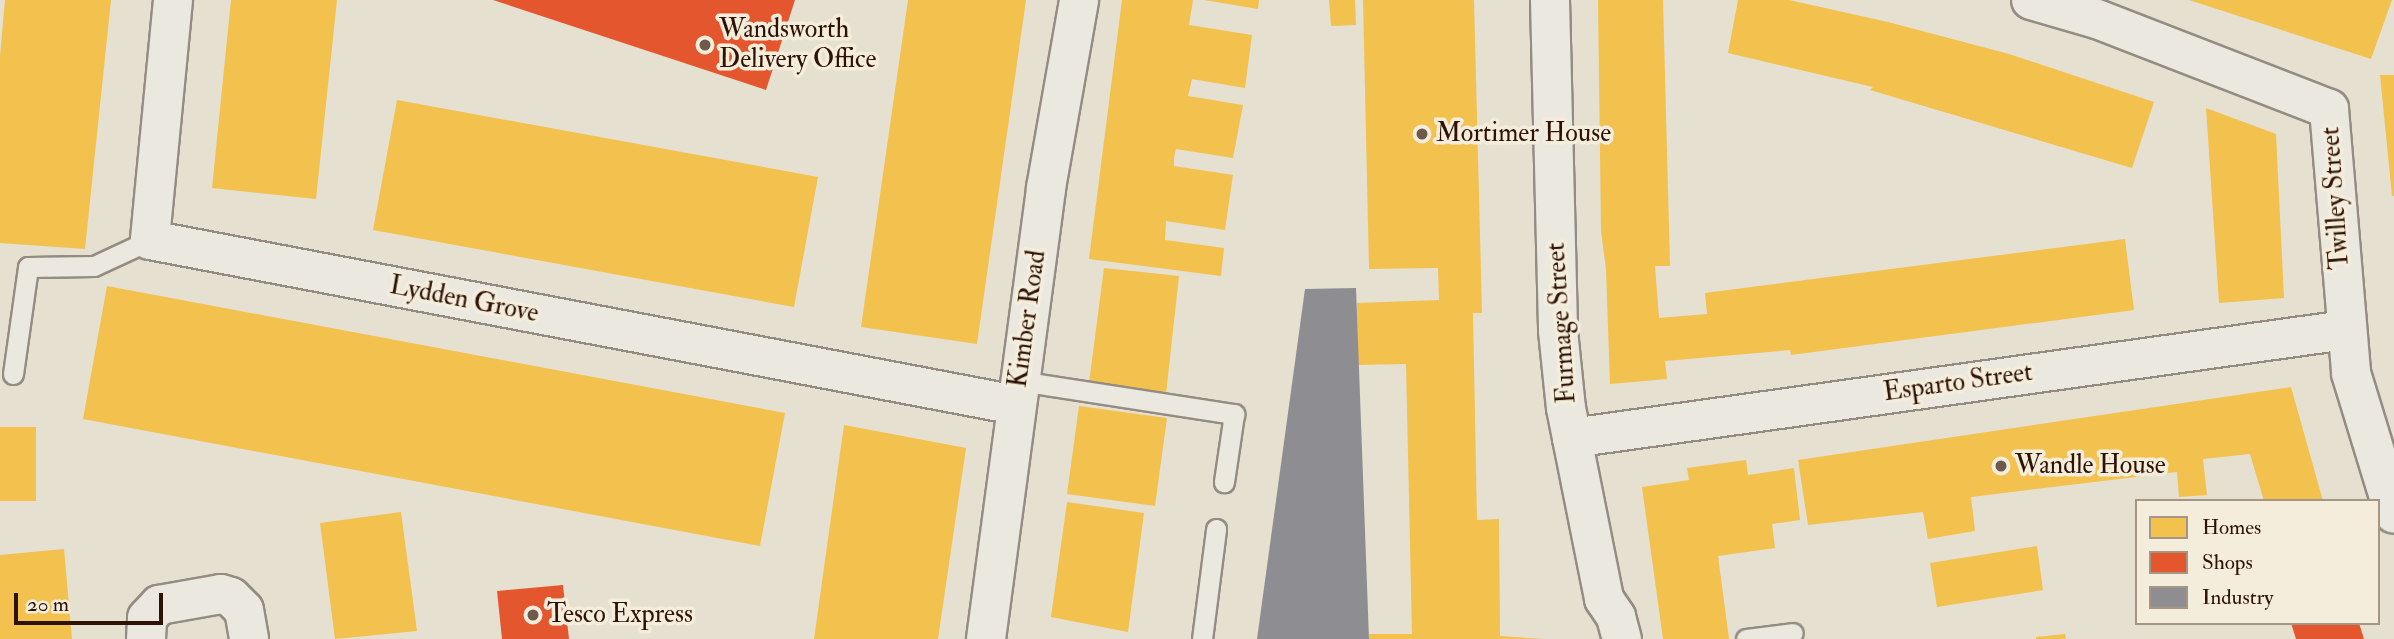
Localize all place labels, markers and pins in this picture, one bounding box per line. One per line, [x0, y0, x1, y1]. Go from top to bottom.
place label: Wandsworth Delivery Office [719, 14, 876, 76]
marker: Wandsworth Delivery Office [697, 37, 713, 53]
place label: Mortimer House [1436, 118, 1611, 150]
marker: Mortimer House [1414, 126, 1430, 142]
place label: Wandle House [2015, 450, 2166, 482]
marker: Wandle House [1993, 458, 2009, 474]
place label: Tesco Express [547, 599, 693, 631]
marker: Tesco Express [525, 607, 541, 623]

